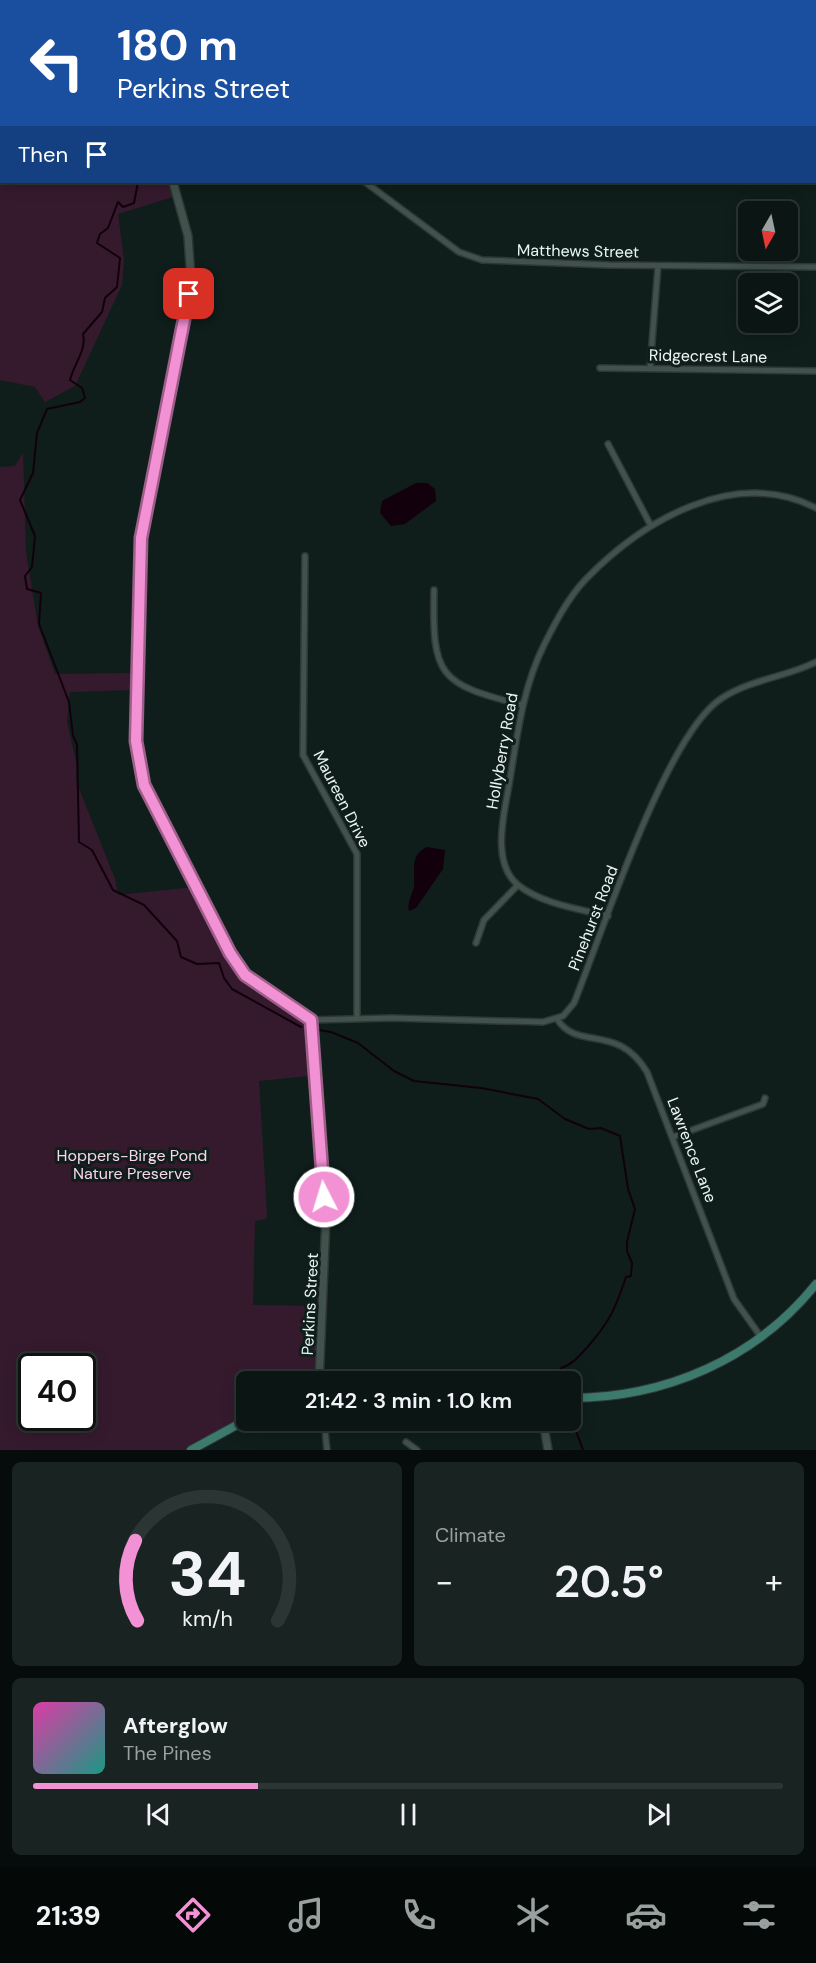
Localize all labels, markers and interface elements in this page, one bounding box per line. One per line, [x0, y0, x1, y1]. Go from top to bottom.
text: 180 m [117, 18, 238, 73]
icon: left [18, 24, 96, 102]
text: Perkins Street [117, 71, 290, 106]
icon: arrive [80, 138, 113, 171]
text: Then [18, 140, 68, 169]
north arrow [738, 201, 798, 261]
map controls [738, 201, 798, 333]
street label: Matthews Street [517, 239, 639, 263]
pin [163, 268, 214, 319]
button: layers [738, 273, 798, 333]
icon: arrive [172, 277, 205, 310]
street label: Ridgecrest Lane [649, 344, 767, 368]
street label: Hollyberry Road [481, 691, 523, 811]
street label: Maureen Drive [308, 747, 376, 851]
street label: Pinehurst Road [563, 862, 623, 974]
street label: Lawrence Lane [662, 1094, 722, 1206]
park label: Hoppers-Birge Pond Nature Preserve [57, 1145, 207, 1184]
position arrow [292, 1165, 356, 1229]
street label: Perkins Street [297, 1252, 323, 1356]
speed limit sign: 40 [18, 1353, 96, 1431]
text: 21:42 · 3 min · 1.0 km [305, 1386, 512, 1415]
text: Climate [435, 1522, 506, 1548]
text: 34 [168, 1533, 246, 1614]
text: 20.5° [554, 1552, 664, 1611]
text: − [435, 1560, 453, 1603]
text: + [765, 1560, 783, 1603]
text: km/h [182, 1605, 232, 1633]
text: Afterglow [123, 1711, 228, 1740]
text: The Pines [123, 1740, 212, 1766]
icon: previous [142, 1798, 175, 1831]
icon: pause [392, 1798, 425, 1831]
icon: next [642, 1798, 675, 1831]
icon: directions [172, 1894, 214, 1936]
icon: music [285, 1894, 327, 1936]
icon: phone [398, 1894, 440, 1936]
icon: climate [512, 1894, 554, 1936]
icon: car [625, 1894, 667, 1936]
icon: filters [738, 1894, 780, 1936]
text: 21:39 [36, 1898, 101, 1933]

